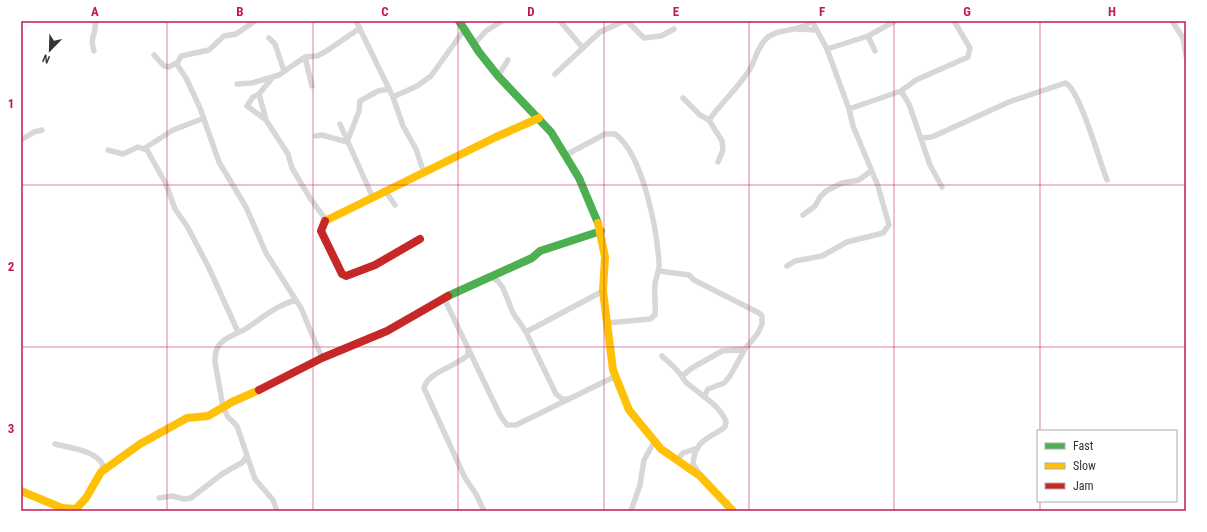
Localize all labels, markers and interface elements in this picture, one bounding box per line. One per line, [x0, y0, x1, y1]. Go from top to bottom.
text: A [91, 4, 99, 19]
text: B [236, 4, 244, 19]
text: C [381, 4, 389, 19]
text: D [527, 4, 535, 19]
text: E [673, 4, 680, 19]
text: F [819, 4, 825, 19]
text: G [963, 4, 971, 19]
text: H [1108, 4, 1116, 19]
north arrow [30, 30, 70, 70]
text: N [40, 51, 52, 66]
text: 1 [8, 96, 14, 111]
text: 2 [8, 259, 15, 274]
text: 3 [8, 421, 14, 436]
legend [1037, 430, 1177, 502]
text: Fast [1073, 439, 1094, 453]
text: Slow [1073, 459, 1096, 473]
text: Jam [1073, 479, 1094, 493]

